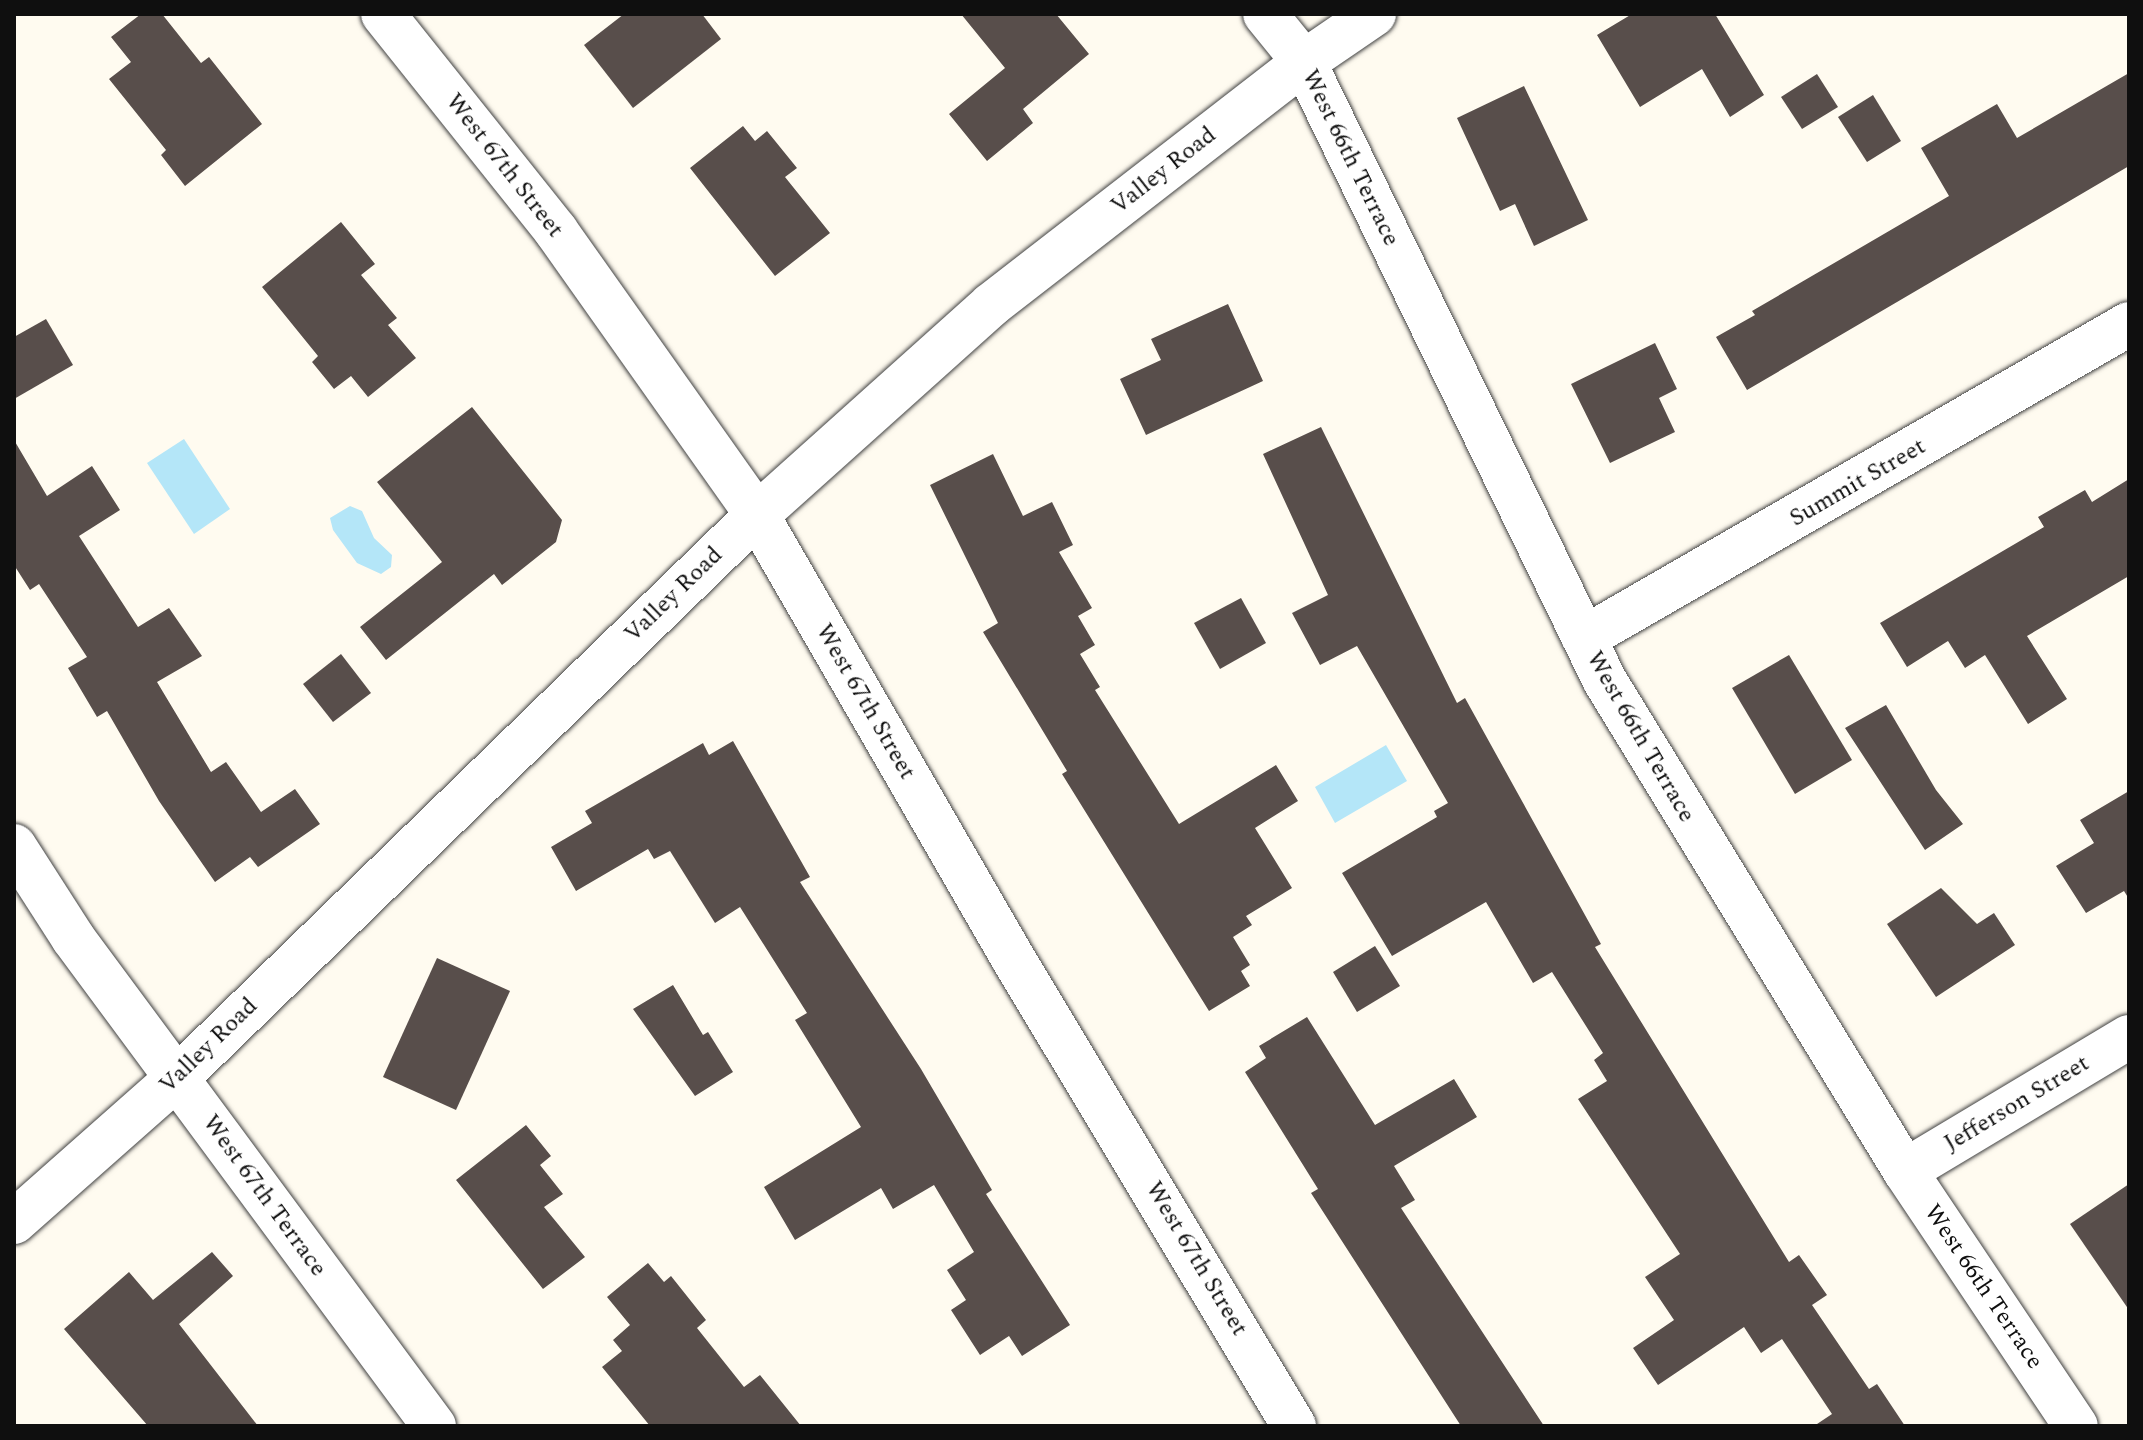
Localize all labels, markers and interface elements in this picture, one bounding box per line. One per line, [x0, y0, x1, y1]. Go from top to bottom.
street label: West 66th Terrace [1295, 65, 1405, 251]
street label: West 67th Street [439, 88, 569, 244]
street label: Valley Road [1106, 121, 1222, 221]
street label: Summit Street [1785, 432, 1931, 534]
street label: Valley Road [619, 541, 729, 649]
street label: West 67th Street [809, 619, 921, 785]
street label: West 66th Terrace [1579, 646, 1701, 828]
street label: Valley Road [154, 992, 264, 1100]
street label: Jefferson Street [1939, 1049, 2095, 1159]
street label: West 67th Terrace [196, 1110, 332, 1282]
street label: West 67th Street [1139, 1177, 1253, 1341]
street label: West 66th Terrace [1917, 1199, 2049, 1375]

